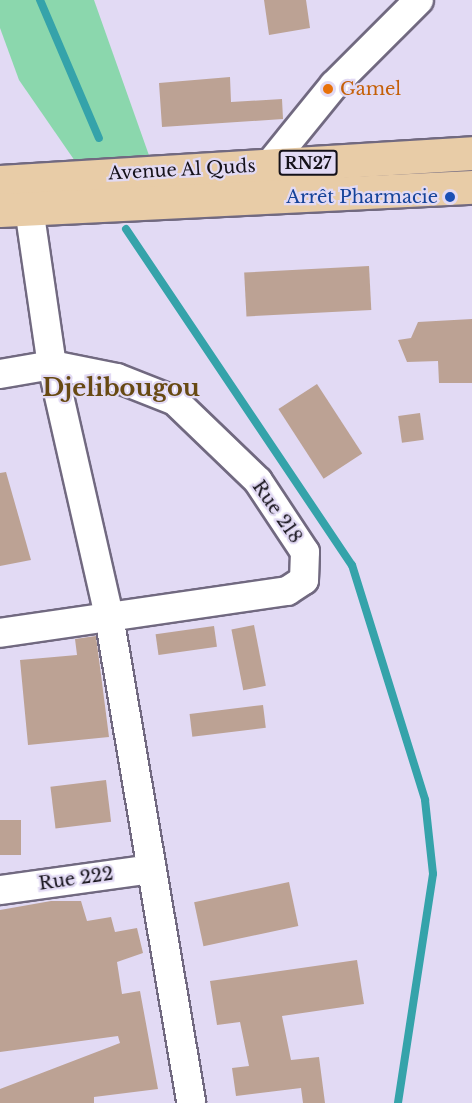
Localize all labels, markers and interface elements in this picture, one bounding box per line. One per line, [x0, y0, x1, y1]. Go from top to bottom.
place label: Gamel [340, 78, 401, 100]
marker: Gamel [321, 82, 335, 96]
road number: RN27 [278, 150, 338, 176]
street label: Avenue Al Quds [108, 155, 256, 185]
place label: Arrêt Pharmacie [286, 186, 438, 208]
marker: Arrêt Pharmacie [443, 190, 457, 204]
district label: Djelibougou [42, 374, 200, 402]
street label: Rue 218 [248, 476, 306, 548]
street label: Rue 222 [37, 863, 115, 895]

